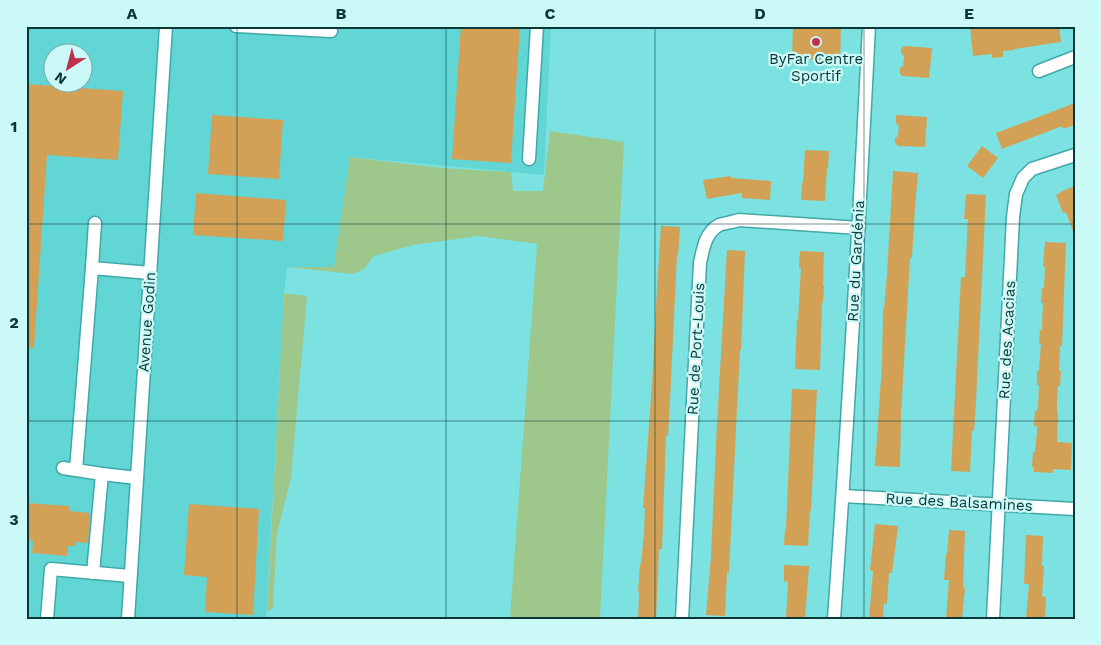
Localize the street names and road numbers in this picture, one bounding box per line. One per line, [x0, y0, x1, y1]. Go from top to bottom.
street label: Rue du Gardénia [844, 199, 868, 322]
street label: Avenue Godin [135, 271, 159, 373]
street label: Rue des Acacias [995, 280, 1019, 400]
street label: Rue de Port-Louis [684, 282, 708, 416]
street label: Rue des Balsamines [885, 489, 1033, 515]

